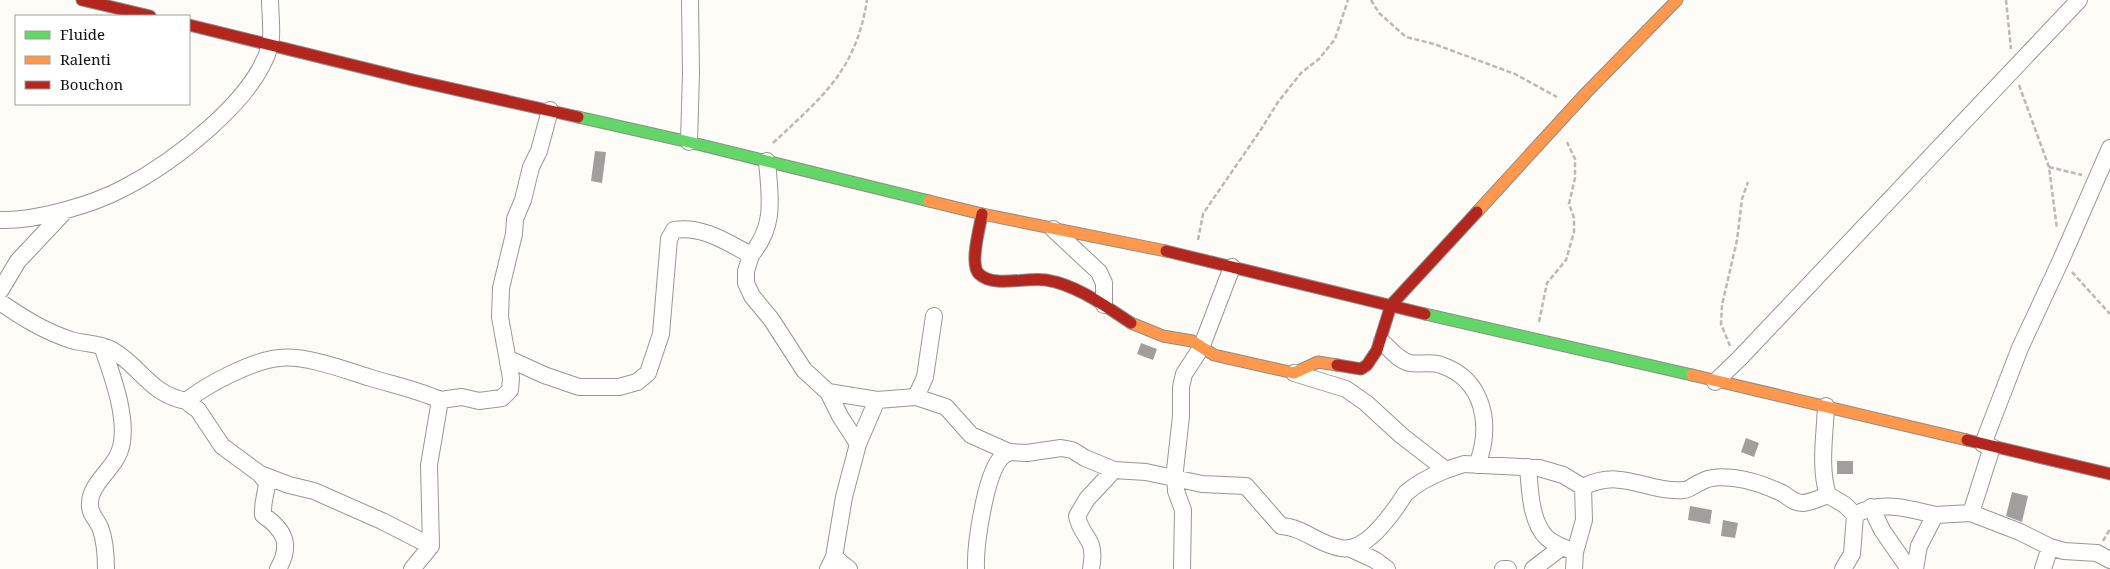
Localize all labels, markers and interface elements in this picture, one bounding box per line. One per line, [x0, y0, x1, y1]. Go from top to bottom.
legend [15, 15, 190, 105]
text: Fluide [60, 24, 105, 44]
text: Ralenti [60, 49, 111, 69]
text: Bouchon [60, 74, 124, 94]

